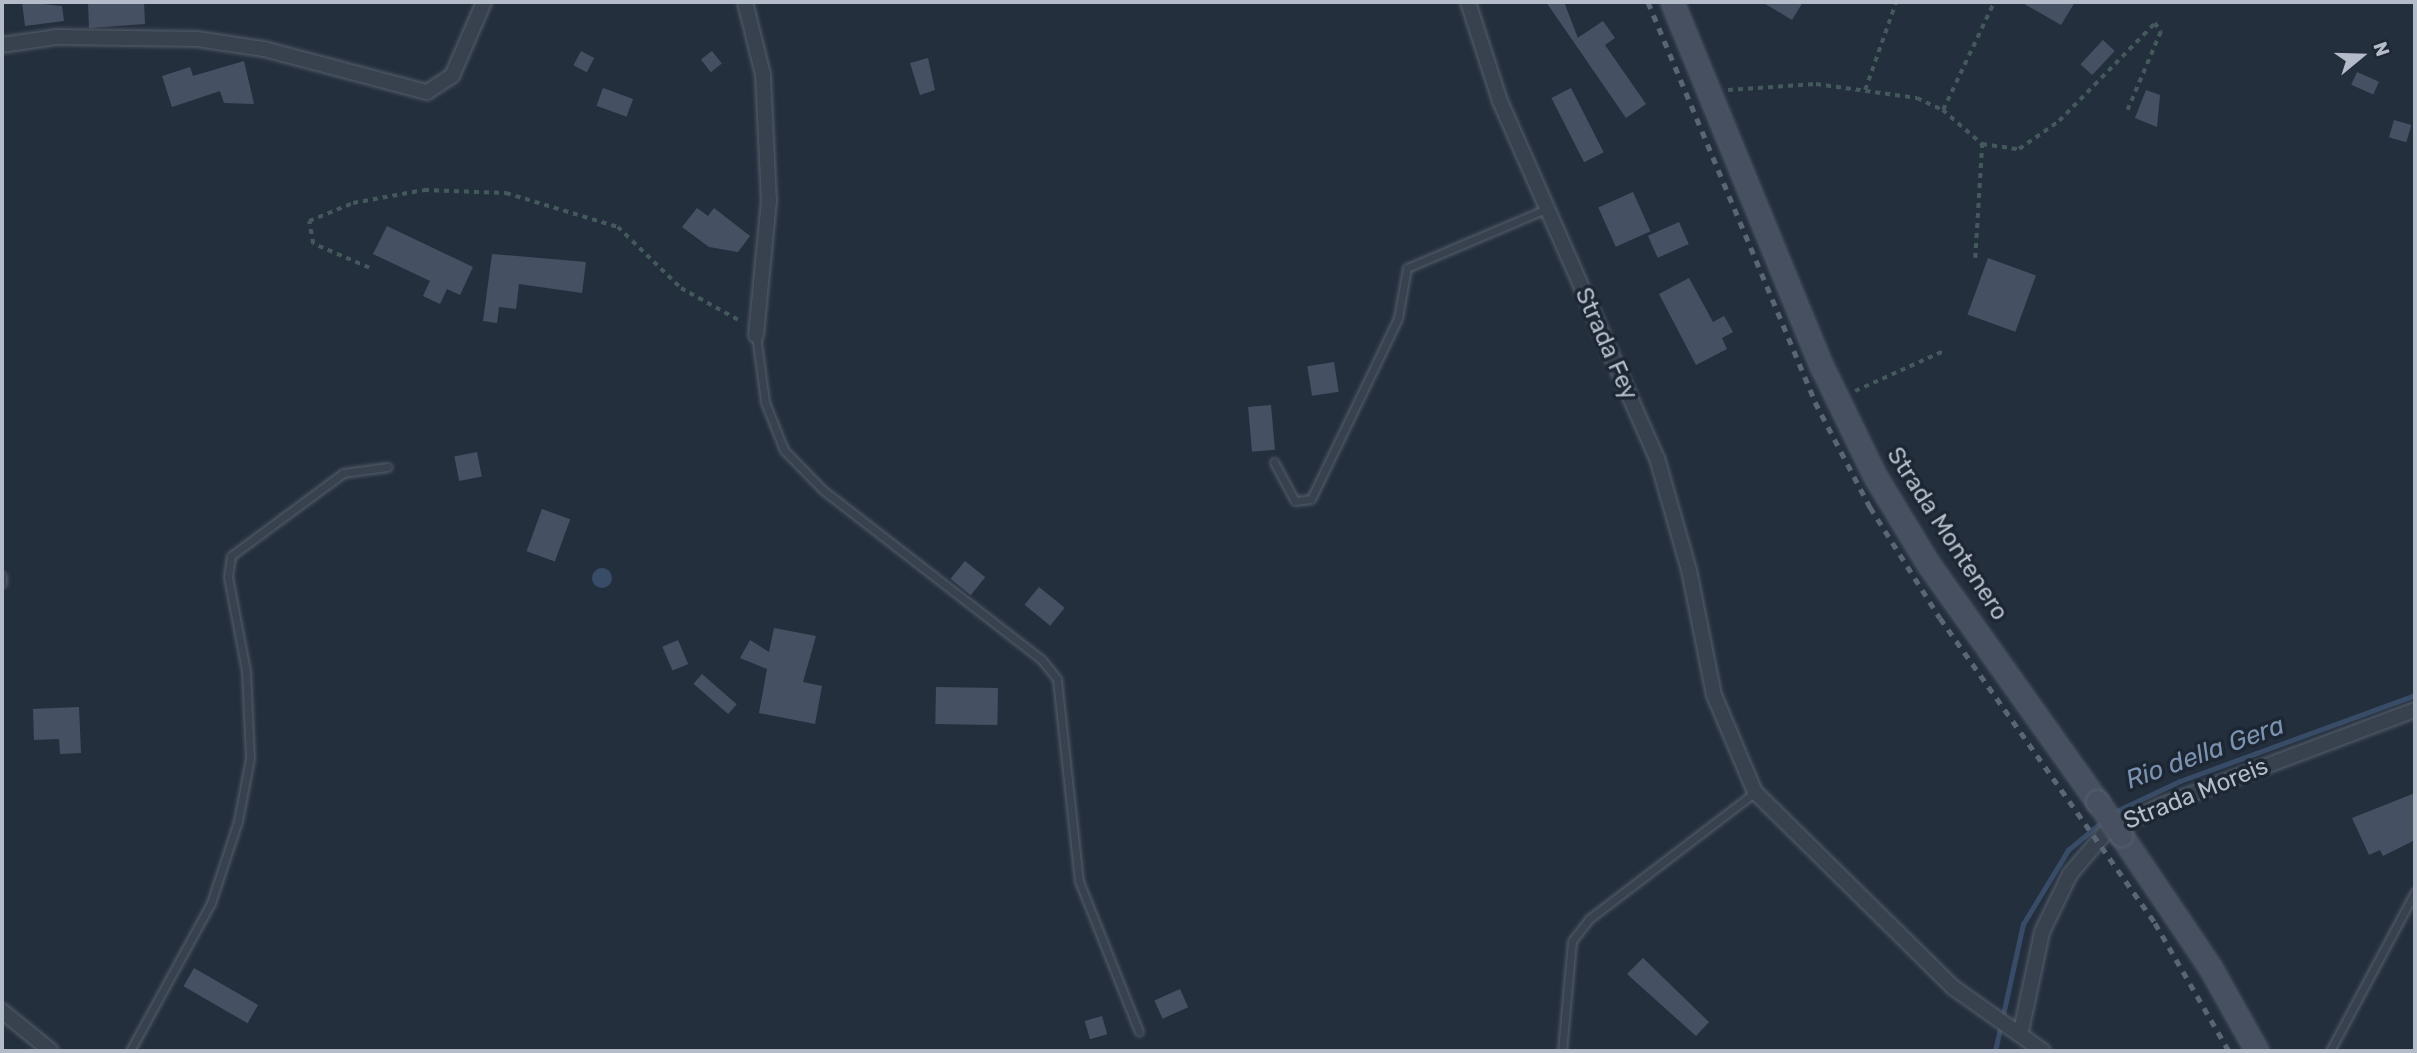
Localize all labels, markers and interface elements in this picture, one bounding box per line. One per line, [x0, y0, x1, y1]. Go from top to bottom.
north arrow [2326, 21, 2396, 91]
text: N [2368, 39, 2394, 59]
street label: Strada Fey [1568, 283, 1644, 405]
street label: Strada Montenero [1880, 442, 2014, 626]
water label: Rio della Gera [2121, 710, 2289, 796]
street label: Strada Moreis [2120, 752, 2272, 836]

